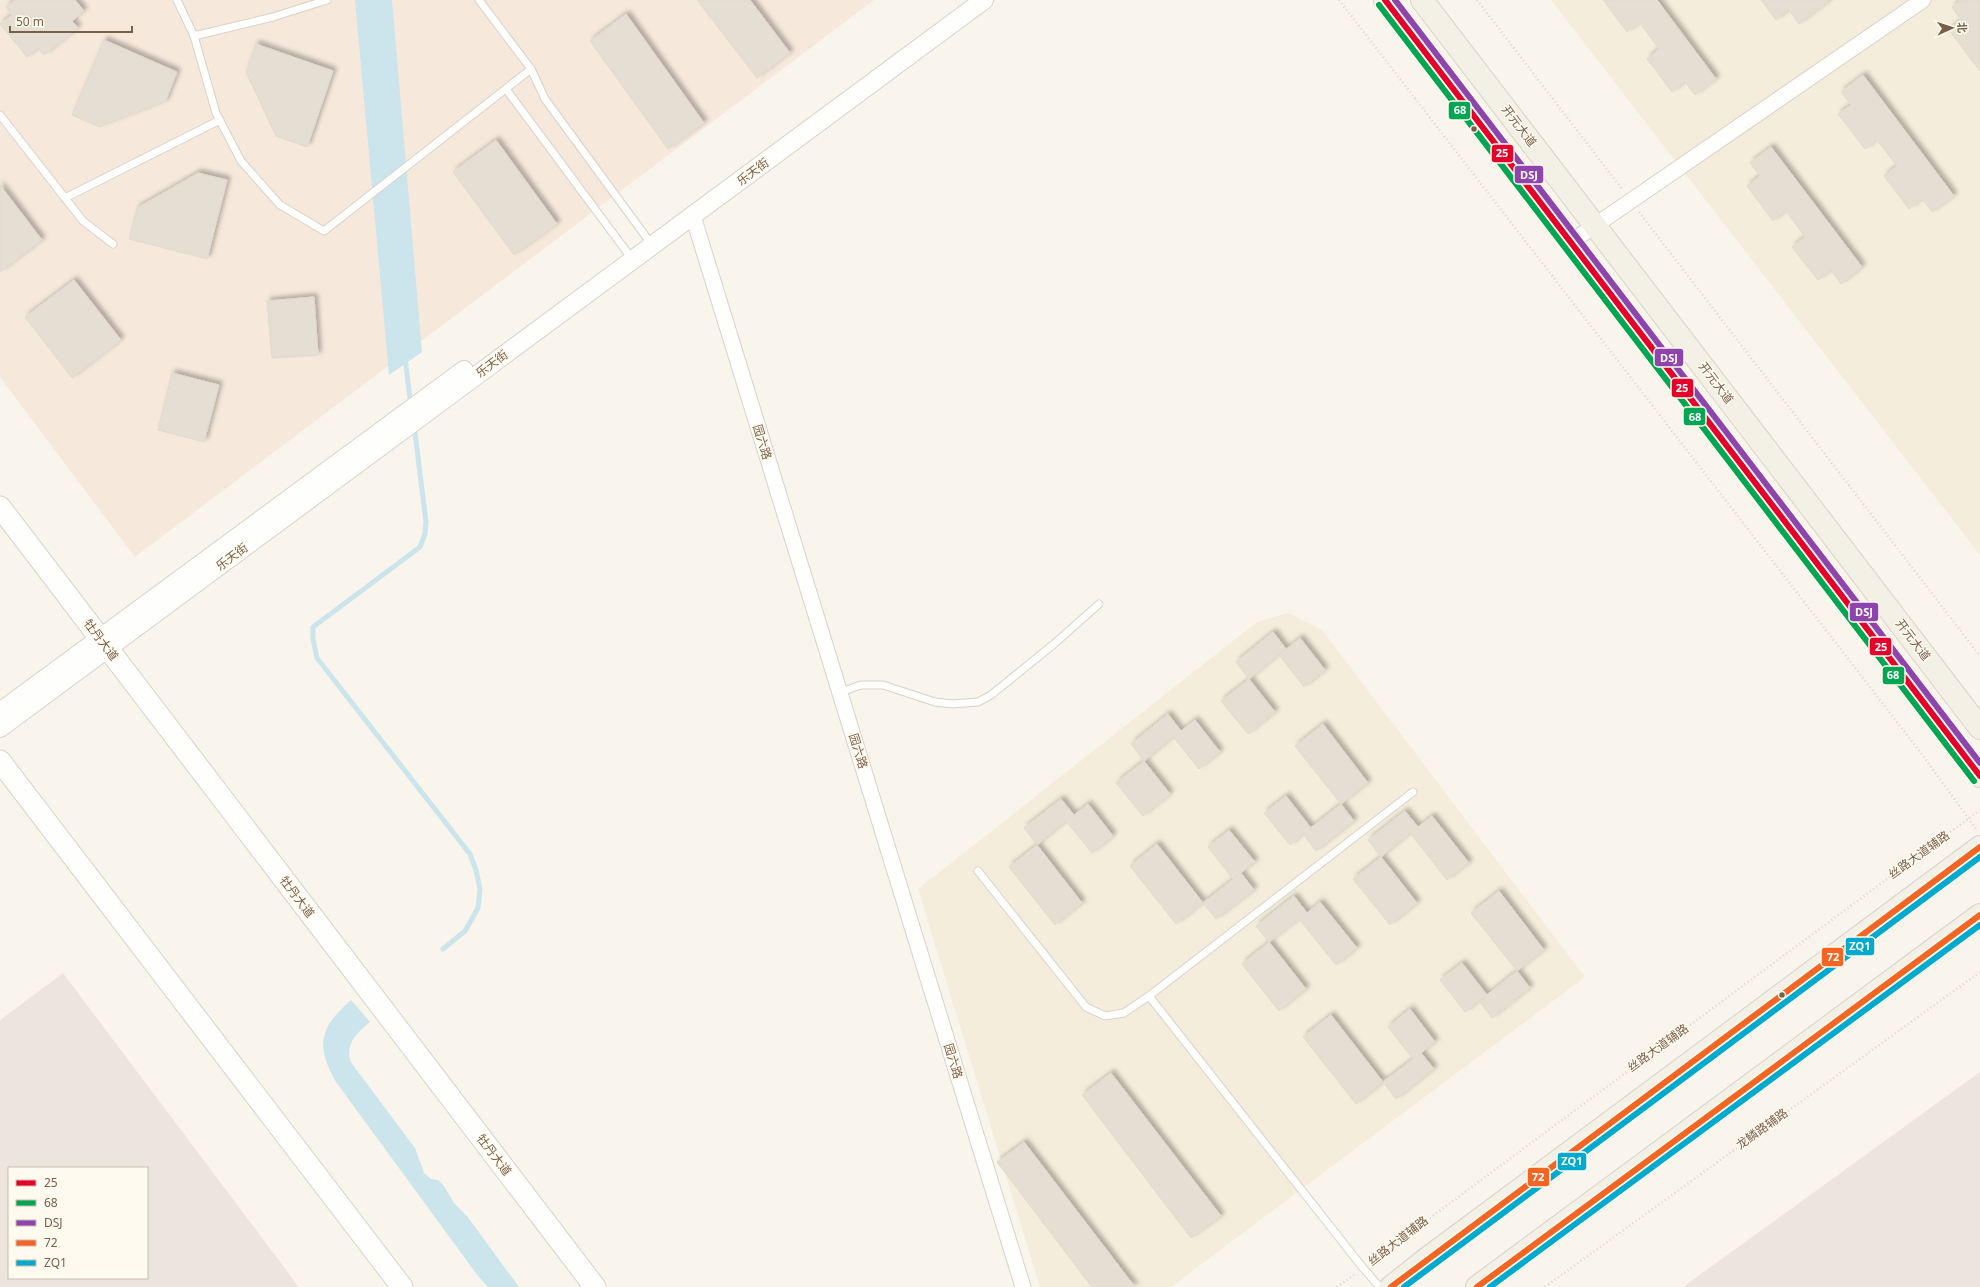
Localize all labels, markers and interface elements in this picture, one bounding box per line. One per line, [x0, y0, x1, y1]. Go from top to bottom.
scale bar [10, 8, 132, 34]
north arrow [1932, 8, 1972, 48]
text: 50 m [16, 13, 44, 30]
text: 北 [1955, 22, 1970, 33]
line badge: 68 [1448, 101, 1471, 120]
street label: 开元大道 [1498, 101, 1541, 150]
text: 68 [1454, 102, 1466, 117]
unlabelled marker [1469, 124, 1479, 134]
line badge: 25 [1491, 144, 1514, 163]
text: 25 [1496, 145, 1508, 160]
street label: 乐天街 [733, 154, 772, 189]
line badge: DSJ [1514, 165, 1544, 184]
text: DSJ [1520, 167, 1538, 182]
street label: 乐天街 [472, 346, 511, 381]
line badge: DSJ [1654, 348, 1684, 367]
text: DSJ [1660, 350, 1678, 365]
street label: 开元大道 [1695, 358, 1738, 407]
line badge: 25 [1671, 378, 1694, 398]
text: 25 [1676, 380, 1688, 395]
line badge: 68 [1683, 407, 1706, 426]
text: 68 [1689, 409, 1701, 424]
street label: 园六路 [749, 422, 776, 462]
street label: 乐天街 [212, 539, 251, 574]
line badge: DSJ [1849, 602, 1879, 622]
text: DSJ [1855, 604, 1873, 619]
street label: 牡丹大道 [80, 615, 123, 664]
street label: 开元大道 [1892, 615, 1935, 664]
line badge: 25 [1869, 637, 1892, 656]
text: 25 [1875, 639, 1887, 654]
line badge: 68 [1882, 666, 1905, 685]
text: 68 [1887, 667, 1899, 682]
street label: 园六路 [845, 731, 872, 771]
street label: 丝路大道辅路 [1885, 827, 1953, 883]
street label: 牡丹大道 [276, 872, 319, 921]
line badge: ZQ1 [1845, 937, 1875, 956]
text: ZQ1 [1849, 938, 1871, 953]
line badge: 72 [1821, 947, 1844, 967]
text: 72 [1827, 949, 1839, 964]
unlabelled marker [1777, 990, 1787, 1000]
street label: 丝路大道辅路 [1624, 1020, 1692, 1076]
street label: 园六路 [940, 1041, 967, 1081]
street label: 龙鳞路辅路 [1732, 1104, 1791, 1153]
street label: 牡丹大道 [473, 1130, 516, 1179]
line badge: ZQ1 [1557, 1152, 1587, 1171]
text: ZQ1 [1561, 1153, 1583, 1168]
legend [8, 1167, 148, 1279]
line badge: 72 [1527, 1167, 1550, 1187]
text: 72 [1532, 1169, 1544, 1184]
text: 25 [44, 1174, 58, 1191]
text: 68 [44, 1194, 58, 1211]
street label: 丝路大道辅路 [1364, 1212, 1431, 1269]
text: DSJ [44, 1214, 63, 1231]
text: 72 [44, 1234, 58, 1251]
text: ZQ1 [44, 1254, 67, 1271]

